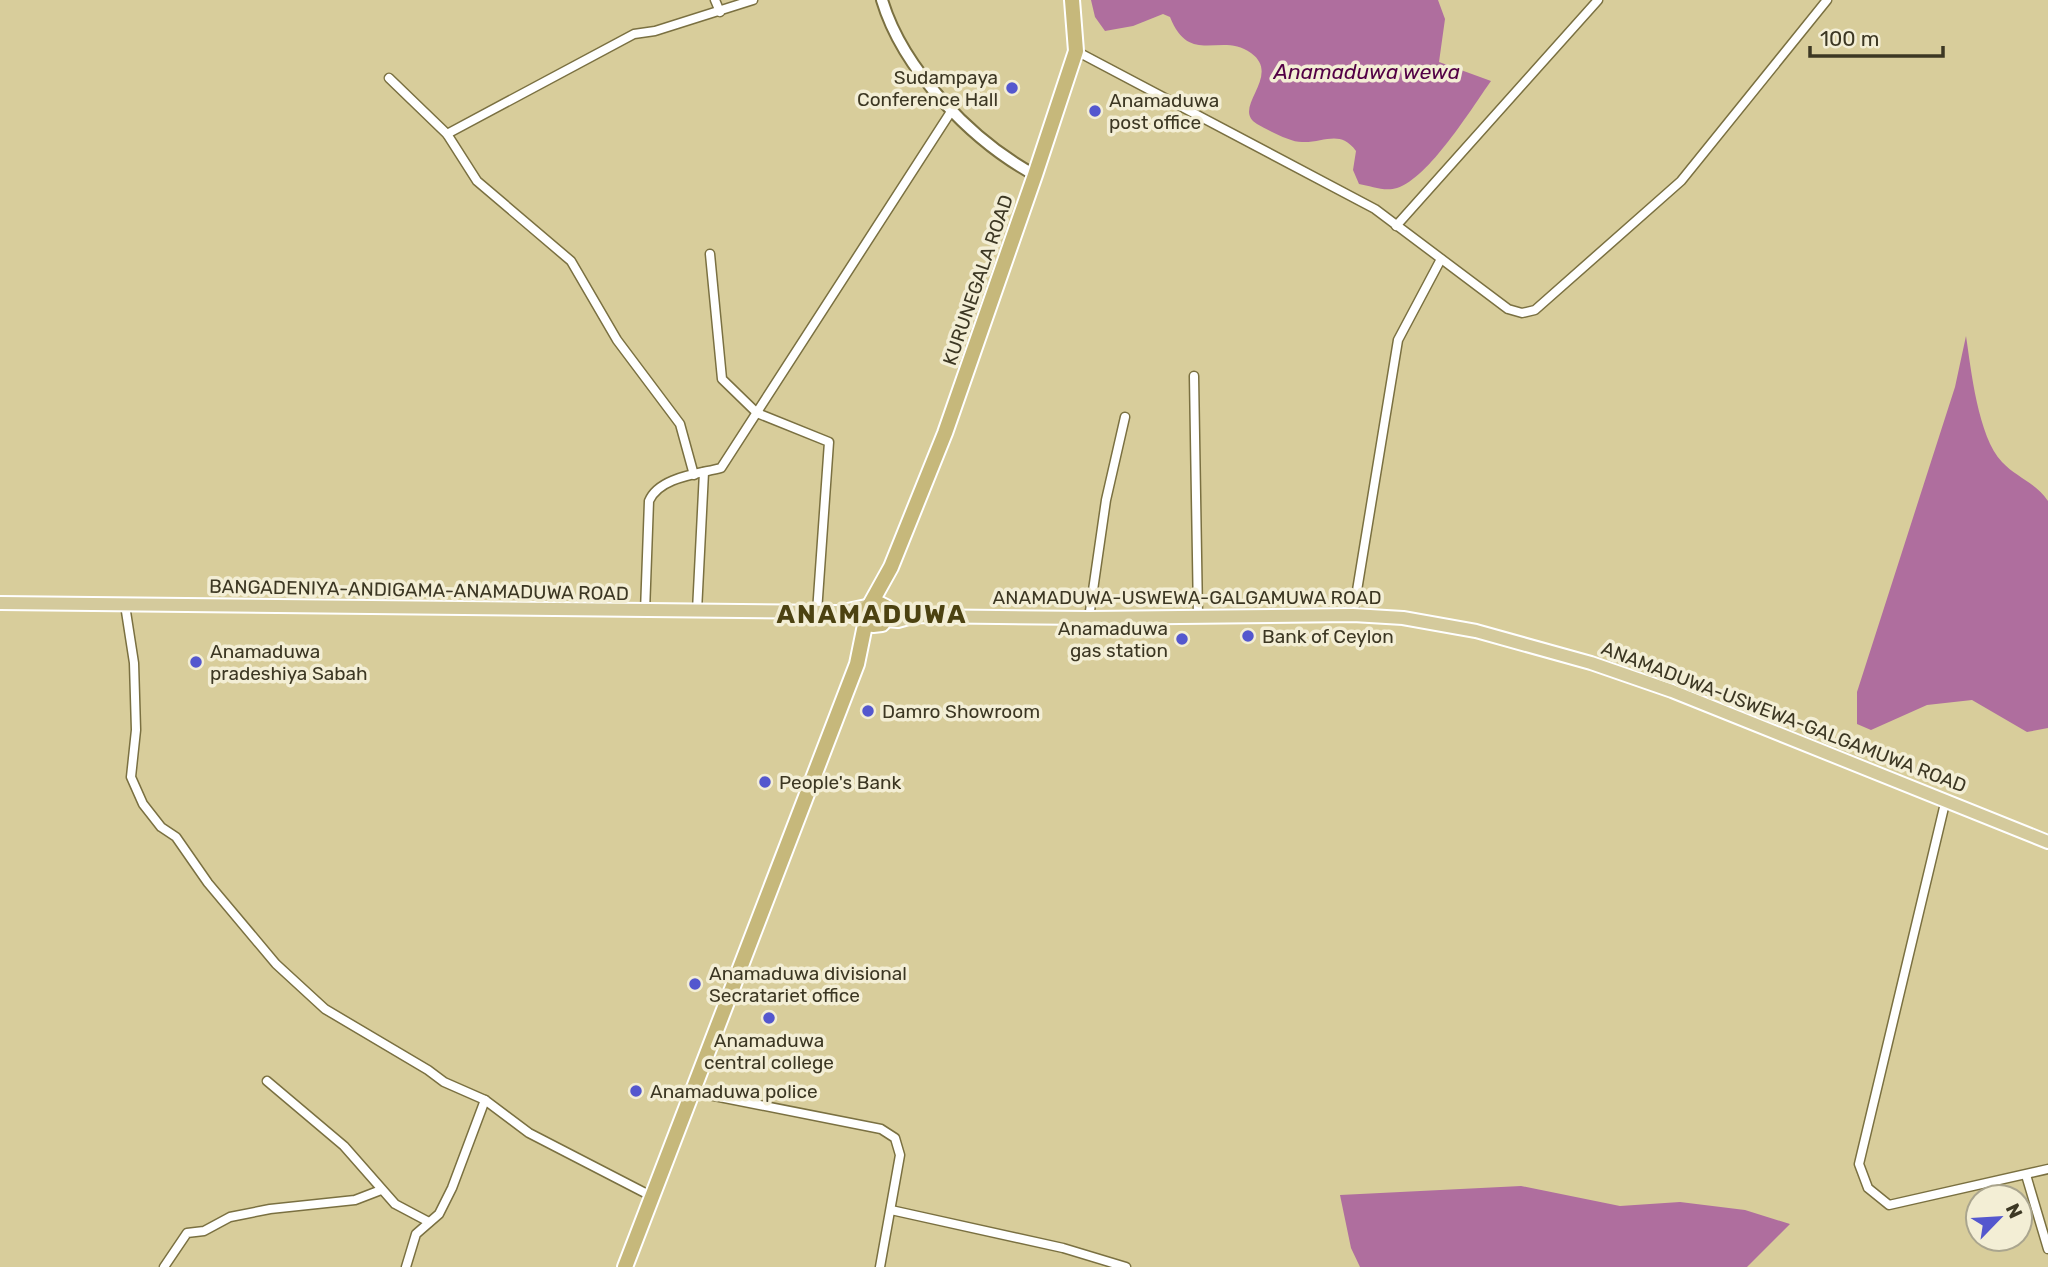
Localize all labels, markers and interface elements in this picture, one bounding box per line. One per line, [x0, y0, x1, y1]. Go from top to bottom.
scale bar [1810, 14, 1943, 58]
text: 100 m [1820, 26, 1879, 51]
water label: Anamaduwa wewa [1273, 59, 1460, 84]
place label: Sudampaya Conference Hall [857, 66, 998, 111]
marker: Sudampaya Conference Hall [1004, 80, 1020, 96]
place label: Anamaduwa post office [1109, 89, 1219, 134]
marker: Anamaduwa post office [1087, 103, 1103, 119]
street label: KURUNEGALA ROAD [938, 192, 1018, 368]
street label: BANGADENIYA-ANDIGAMA-ANAMADUWA ROAD [209, 575, 629, 605]
street label: ANAMADUWA-USWEWA-GALGAMUWA ROAD [992, 586, 1382, 609]
district label: ANAMADUWA [776, 599, 968, 630]
place label: Anamaduwa gas station [1058, 617, 1168, 662]
place label: Bank of Ceylon [1262, 625, 1394, 648]
marker: Bank of Ceylon [1240, 628, 1256, 644]
marker: Anamaduwa gas station [1174, 631, 1190, 647]
street label: ANAMADUWA-USWEWA-GALGAMUWA ROAD [1598, 637, 1970, 797]
place label: Anamaduwa pradeshiya Sabah [210, 640, 368, 685]
marker: Anamaduwa pradeshiya Sabah [188, 654, 204, 670]
place label: Damro Showroom [882, 700, 1040, 723]
marker: Damro Showroom [860, 703, 876, 719]
place label: People's Bank [779, 771, 901, 794]
marker: People's Bank [757, 774, 773, 790]
place label: Anamaduwa divisional Secratariet office [709, 962, 907, 1007]
marker: Anamaduwa divisional Secratariet office [687, 976, 703, 992]
marker: Anamaduwa central college [761, 1010, 777, 1026]
place label: Anamaduwa central college [704, 1029, 834, 1074]
place label: Anamaduwa police [650, 1080, 818, 1103]
marker: Anamaduwa police [628, 1083, 644, 1099]
north arrow [1964, 1183, 2034, 1253]
text: N [2001, 1200, 2027, 1222]

